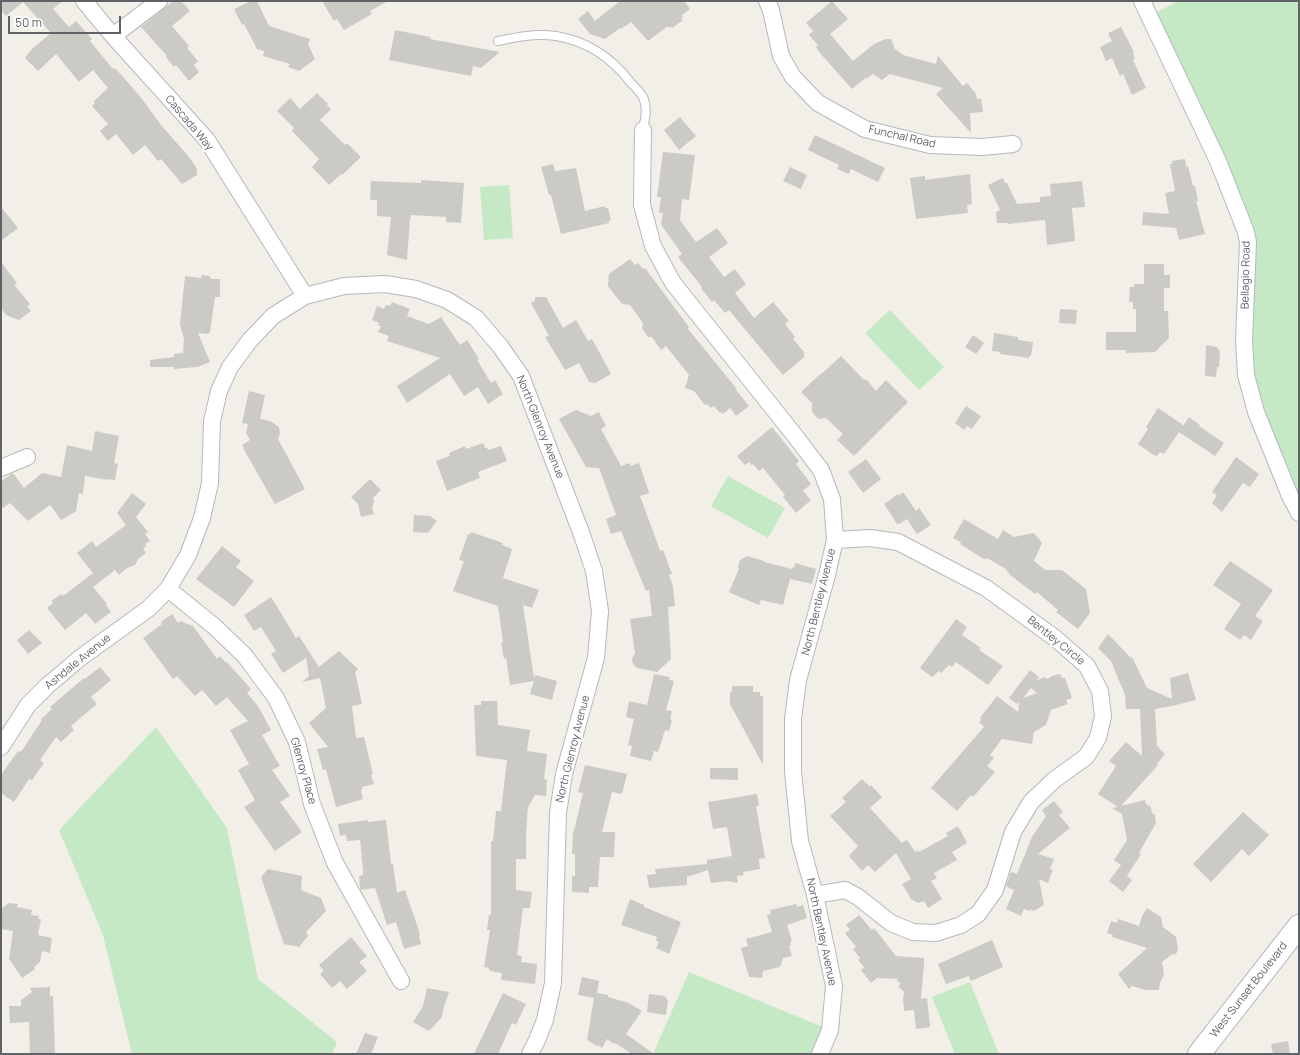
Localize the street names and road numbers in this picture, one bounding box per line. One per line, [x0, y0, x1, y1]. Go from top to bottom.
street label: Cascada Way [162, 93, 216, 153]
street label: Funchal Road [867, 123, 937, 151]
street label: Bellagio Road [1239, 241, 1253, 309]
street label: North Glenroy Avenue [513, 374, 567, 480]
street label: North Bentley Avenue [799, 547, 839, 657]
street label: Bentley Circle [1025, 614, 1087, 668]
street label: Ashdale Avenue [42, 631, 114, 693]
street label: North Glenroy Avenue [553, 694, 593, 804]
street label: Glenroy Place [287, 736, 319, 806]
street label: North Bentley Avenue [803, 877, 839, 987]
street label: West Sunset Boulevard [1208, 940, 1290, 1040]

